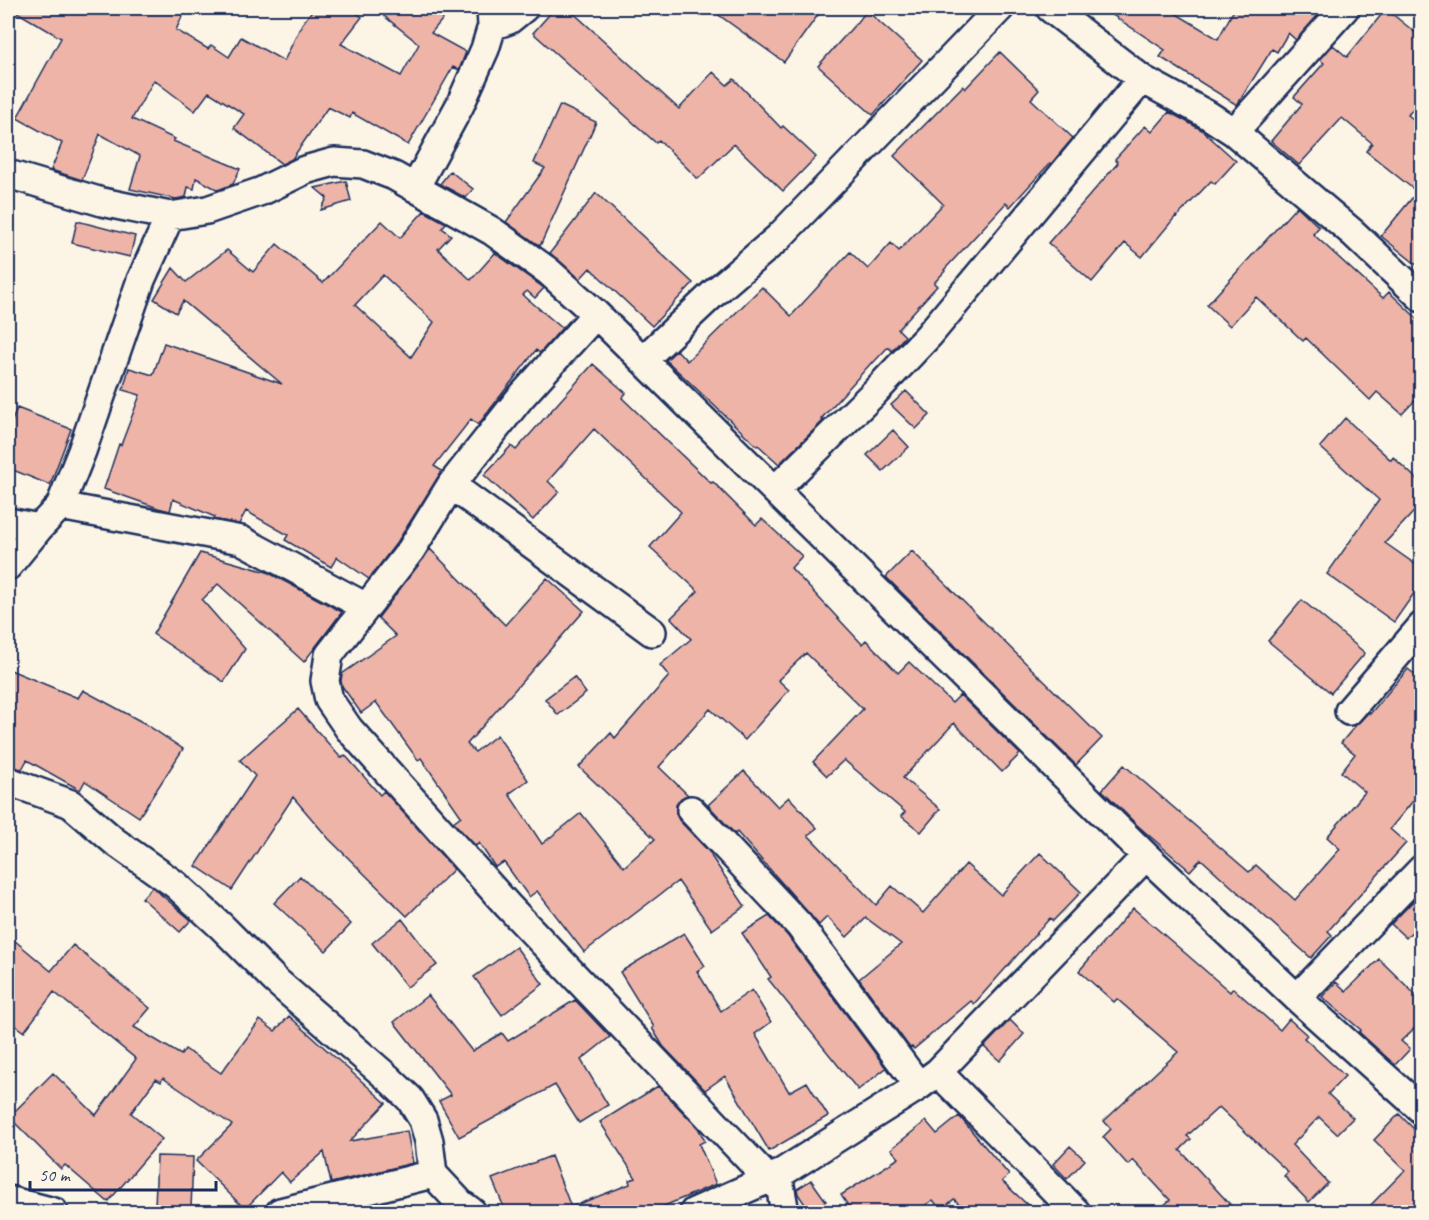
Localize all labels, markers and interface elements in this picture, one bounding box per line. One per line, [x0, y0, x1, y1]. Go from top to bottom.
scale bar [30, 1154, 216, 1192]
text: 50 m [39, 1164, 72, 1186]

